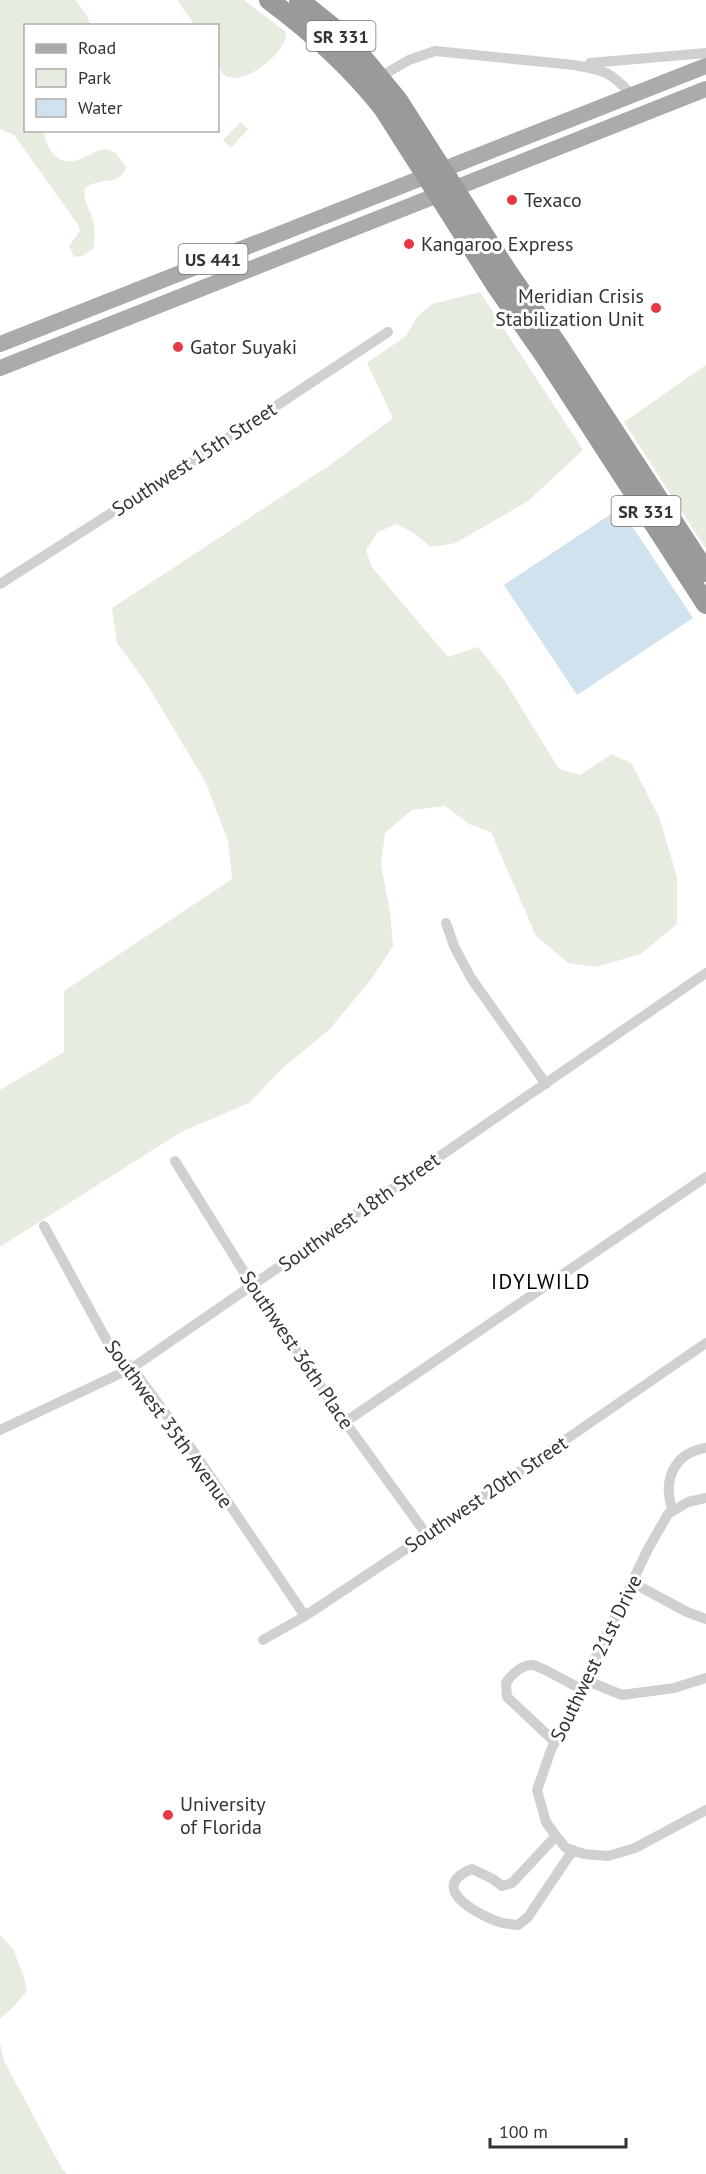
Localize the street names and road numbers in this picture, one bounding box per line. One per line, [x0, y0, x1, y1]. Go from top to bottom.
road number: SR 331 [306, 21, 376, 51]
road number: US 441 [178, 244, 248, 274]
street label: Southwest 15th Street [107, 396, 281, 522]
road number: SR 331 [612, 496, 680, 526]
street label: Southwest 18th Street [273, 1146, 445, 1277]
street label: Southwest 36th Place [234, 1266, 360, 1434]
street label: Southwest 35th Avenue [99, 1335, 239, 1513]
street label: Southwest 20th Street [400, 1430, 573, 1558]
street label: Southwest 21st Drive [544, 1570, 648, 1746]

